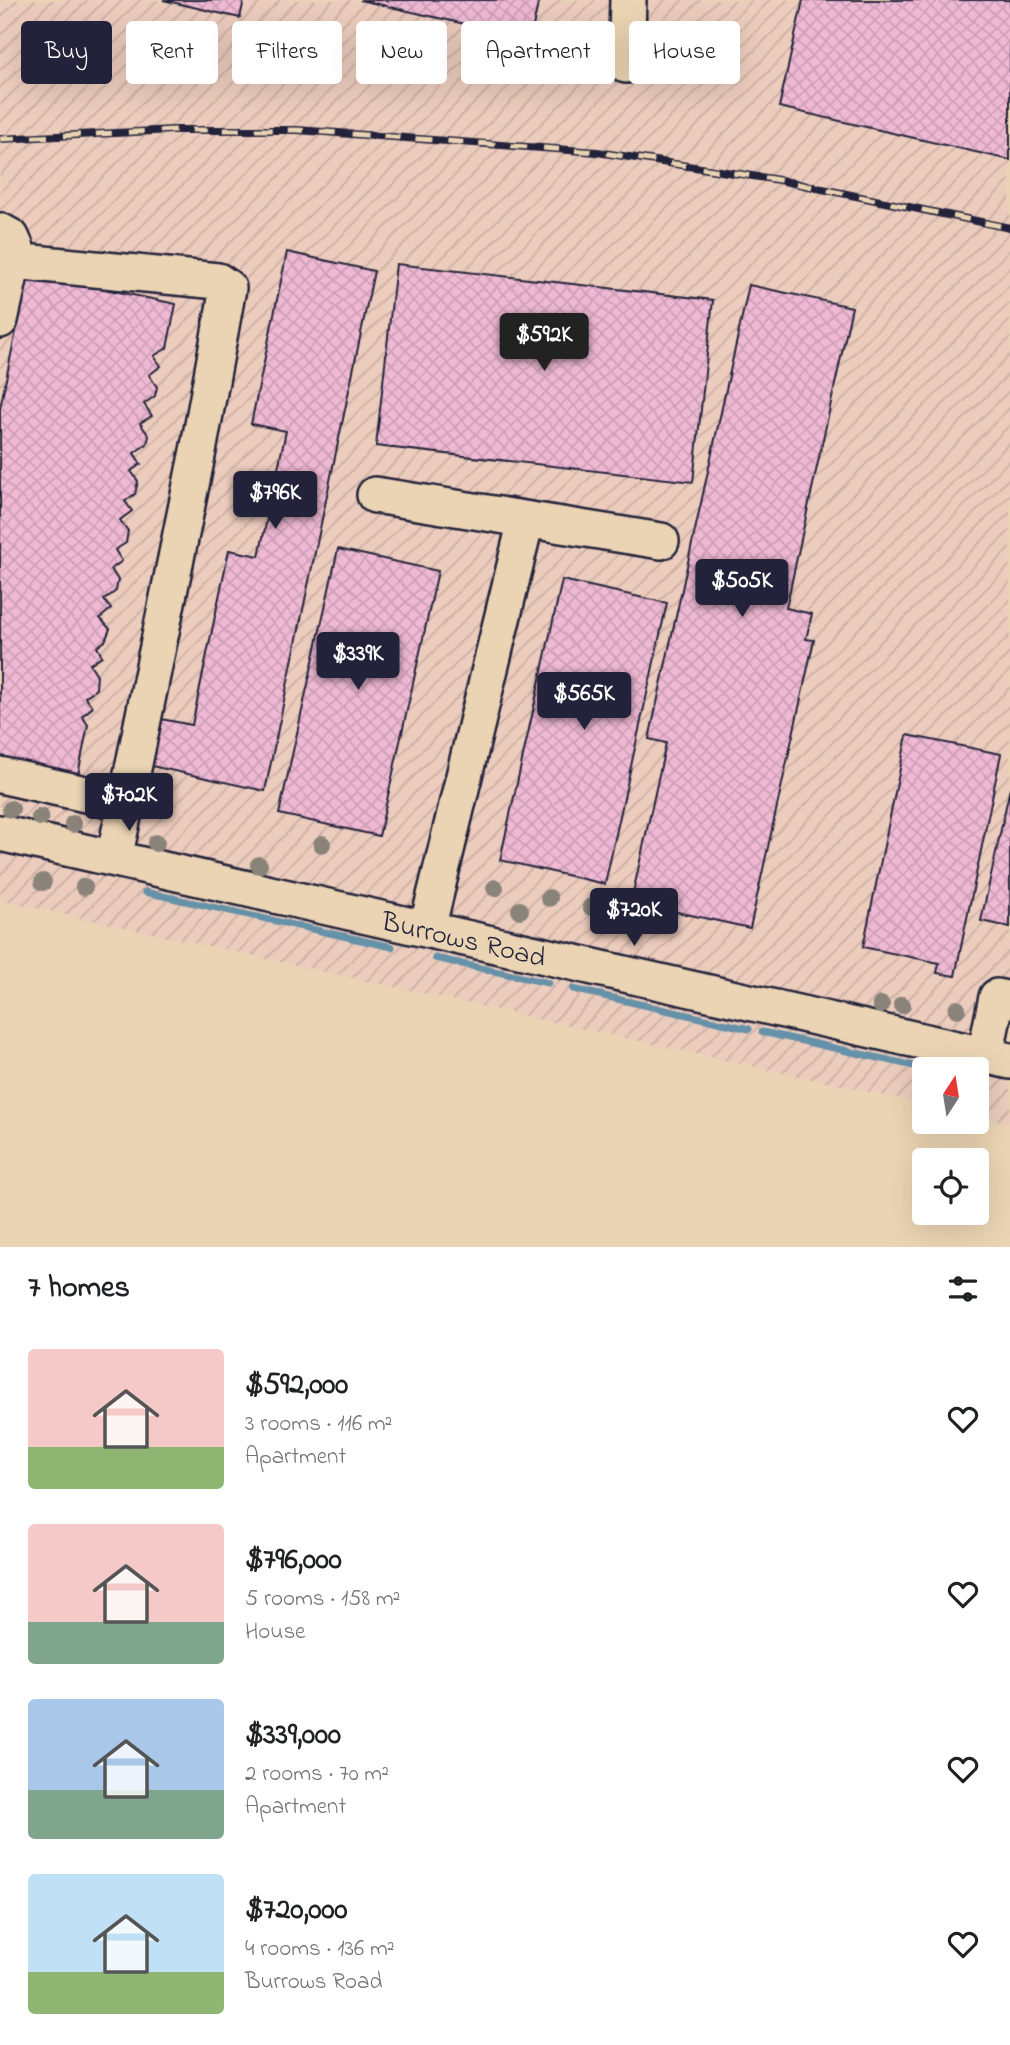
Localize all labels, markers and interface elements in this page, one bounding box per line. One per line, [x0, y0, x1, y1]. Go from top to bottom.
chip: Buy [21, 21, 112, 84]
chip: Rent [126, 21, 218, 84]
chip: Filters [232, 21, 342, 84]
chip: New [356, 21, 447, 84]
chip: Apartment [461, 21, 615, 84]
chip: House [629, 21, 740, 84]
pin: $592K [495, 314, 593, 373]
text: $592K [516, 319, 572, 352]
pin: $796K [226, 472, 324, 531]
text: $796K [249, 477, 301, 510]
pin: $505K [693, 560, 791, 619]
text: $505K [711, 565, 773, 598]
pin: $339K [309, 632, 407, 692]
text: $339K [333, 638, 384, 671]
pin: $565K [535, 672, 633, 732]
text: $565K [553, 678, 615, 711]
pin: $702K [80, 774, 178, 833]
text: $702K [101, 779, 157, 812]
pin: $720K [585, 888, 683, 948]
text: $720K [606, 894, 662, 927]
street label: Burrows Road [376, 902, 550, 980]
north arrow [912, 1057, 989, 1134]
map controls [912, 1057, 989, 1225]
button: locate [912, 1148, 989, 1225]
text: 7 homes [28, 1267, 130, 1311]
icon: filters [944, 1270, 982, 1308]
text: $592,000 [245, 1364, 348, 1408]
icon: home [84, 1377, 168, 1461]
icon: heart [944, 1400, 982, 1438]
text: 3 rooms · 116 m² [245, 1408, 392, 1441]
text: Apartment [245, 1441, 346, 1474]
text: $796,000 [245, 1539, 342, 1583]
icon: home [84, 1552, 168, 1636]
icon: heart [944, 1575, 982, 1613]
text: 5 rooms · 158 m² [245, 1583, 400, 1616]
text: House [245, 1616, 305, 1649]
text: $339,000 [245, 1714, 341, 1758]
icon: home [84, 1727, 168, 1811]
icon: heart [944, 1750, 982, 1788]
text: 2 rooms · 70 m² [245, 1758, 389, 1791]
text: Apartment [245, 1791, 346, 1824]
text: $720,000 [245, 1889, 347, 1933]
icon: home [84, 1902, 168, 1986]
icon: heart [944, 1925, 982, 1963]
text: 4 rooms · 136 m² [245, 1933, 395, 1966]
text: Burrows Road [245, 1966, 382, 1999]

